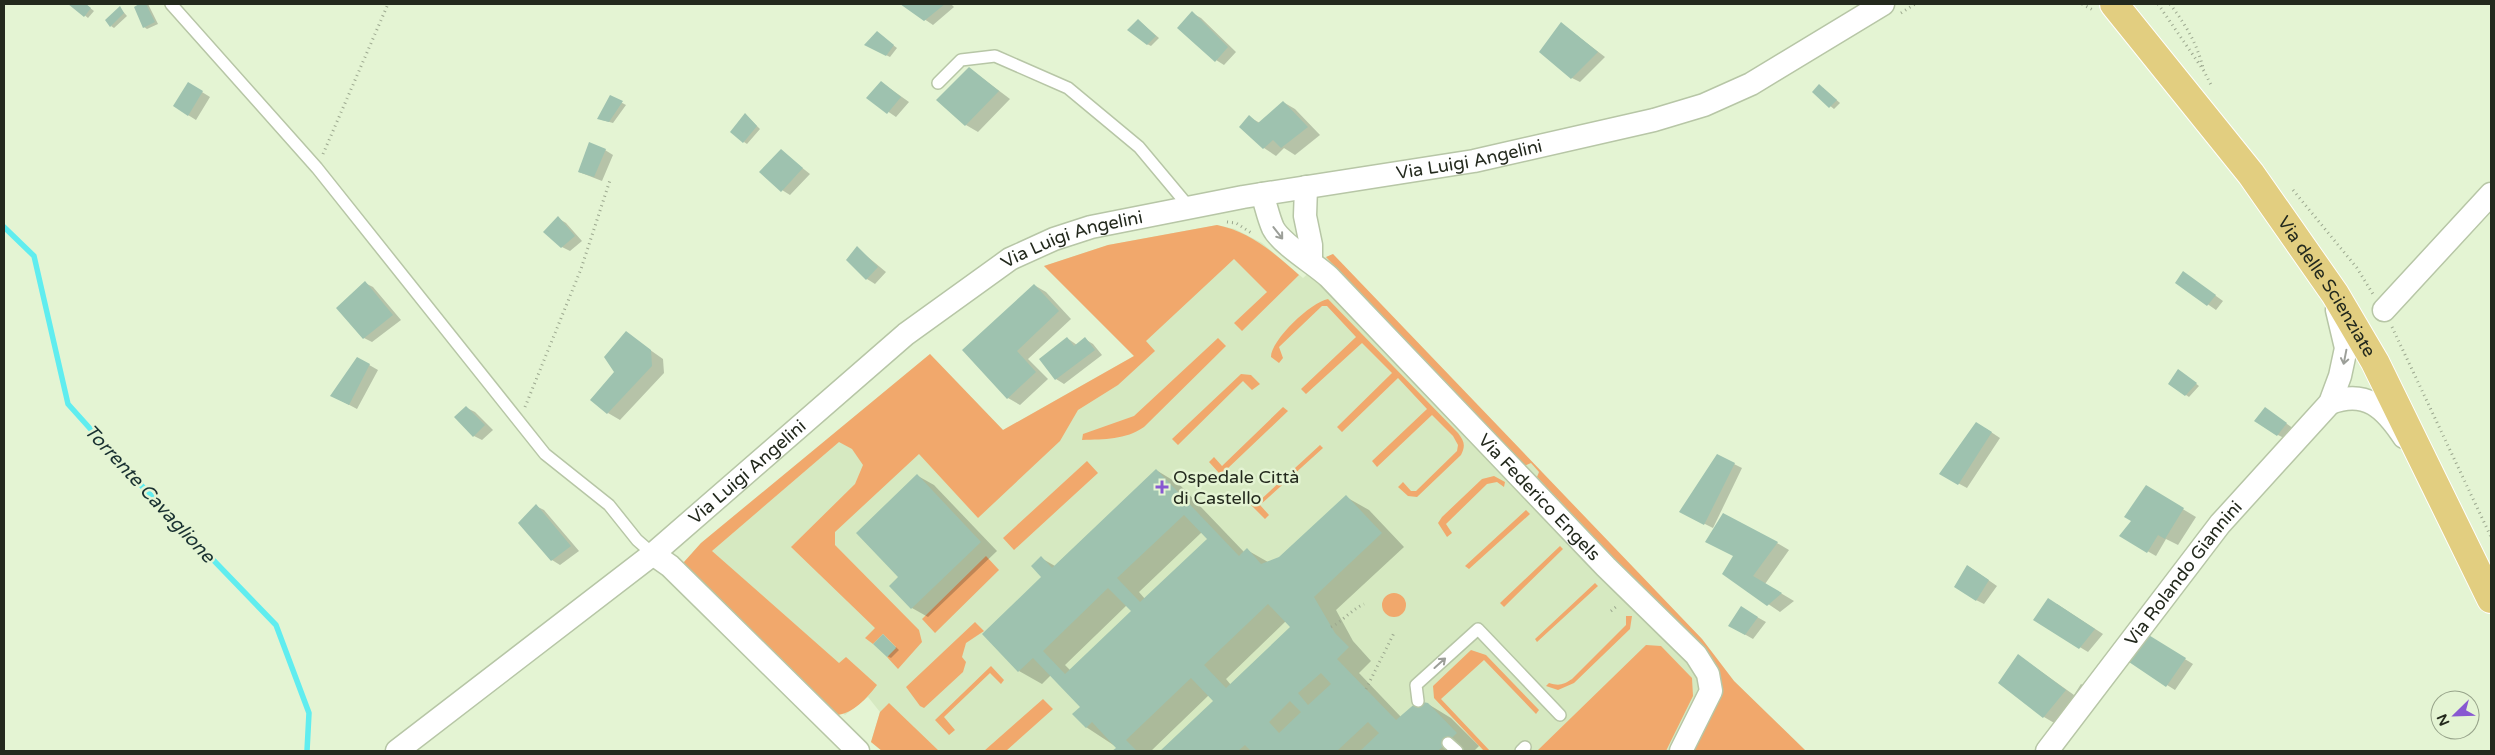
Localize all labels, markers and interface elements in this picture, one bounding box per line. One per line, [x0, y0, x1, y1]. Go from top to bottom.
street label: Via Luigi Angelini [1395, 135, 1544, 184]
street label: Via Luigi Angelini [997, 206, 1145, 273]
street label: Via delle Scienziate [2273, 212, 2381, 361]
one-way arrow [1273, 226, 1283, 240]
one-way arrow [2339, 349, 2349, 365]
street label: Via Luigi Angelini [684, 415, 810, 529]
water label: Torrente Cavaglione [80, 420, 220, 568]
street label: Via Federico Engels [1474, 429, 1605, 565]
place label: Ospedale Città di Castello [1173, 466, 1299, 509]
marker: Ospedale Città di Castello [1155, 480, 1169, 494]
street label: Via Rolando Giannini [2120, 496, 2247, 650]
one-way arrow [1433, 658, 1446, 669]
north arrow [2430, 690, 2480, 740]
text: N [2433, 711, 2454, 728]

